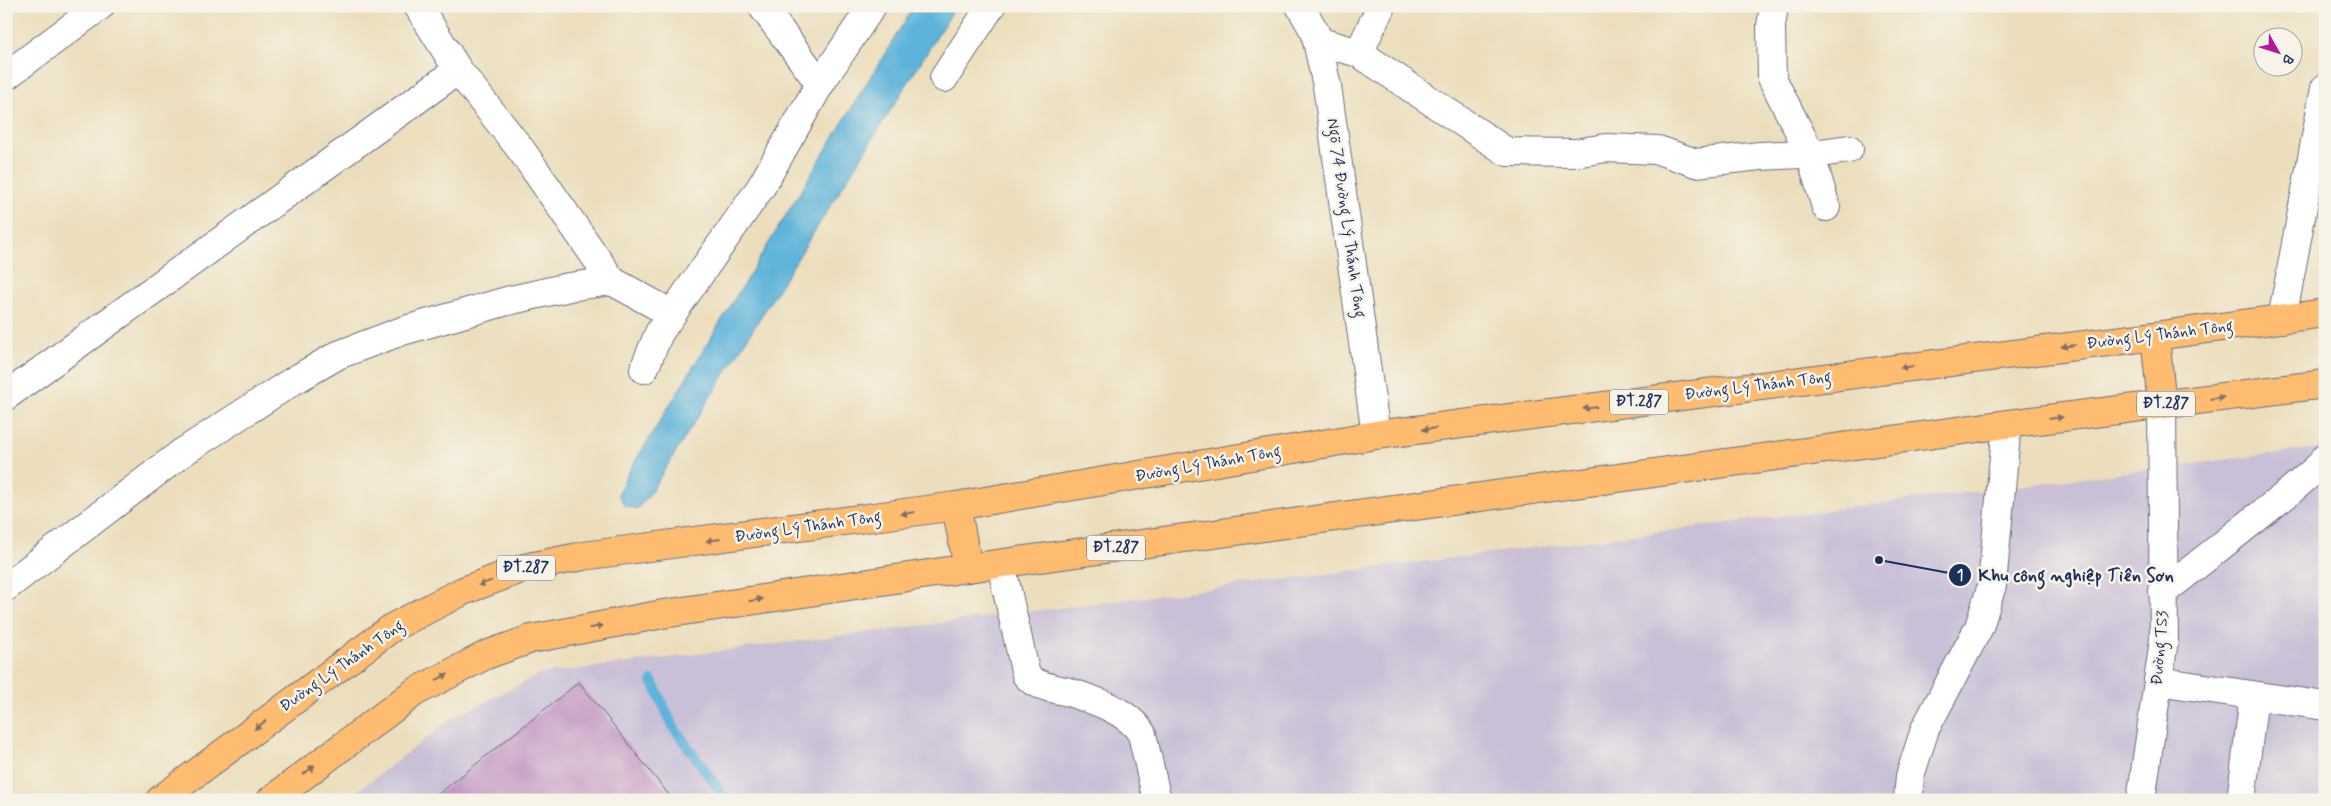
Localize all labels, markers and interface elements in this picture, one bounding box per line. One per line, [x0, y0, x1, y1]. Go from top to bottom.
north arrow [2254, 28, 2304, 78]
text: B [2277, 50, 2297, 69]
street label: Ngõ 74 Đường Lý Thánh Tông [1321, 117, 1370, 319]
street label: Đường Lý Thánh Tông [2086, 316, 2235, 355]
one-way arrow [2060, 342, 2076, 350]
one-way arrow [1899, 363, 1915, 371]
street label: Đường Lý Thánh Tông [1684, 367, 1833, 406]
road number: ĐT.287 [1610, 390, 1668, 414]
road number: ĐT.287 [2137, 392, 2195, 416]
one-way arrow [2209, 394, 2225, 402]
one-way arrow [1581, 404, 1597, 412]
one-way arrow [2048, 414, 2064, 422]
one-way arrow [1420, 425, 1436, 433]
street label: Đường Lý Thánh Tông [1134, 441, 1283, 488]
street label: Đường Lý Thánh Tông [733, 506, 883, 549]
one-way arrow [900, 509, 916, 517]
one-way arrow [704, 536, 720, 544]
road number: ĐT.287 [1087, 536, 1145, 560]
road number: ĐT.287 [497, 556, 555, 580]
callout: Khu công nghiệp Tiên Sơn [1948, 559, 2179, 592]
text: Khu công nghiệp Tiên Sơn [1978, 564, 2174, 590]
text: 1 [1957, 566, 1963, 586]
one-way arrow [477, 579, 492, 587]
one-way arrow [748, 596, 764, 604]
street label: Đường TS3 [2146, 610, 2175, 686]
street label: Đường Lý Thánh Tông [276, 615, 409, 718]
one-way arrow [588, 623, 603, 631]
one-way arrow [435, 673, 449, 681]
one-way arrow [253, 720, 267, 730]
one-way arrow [302, 765, 315, 776]

